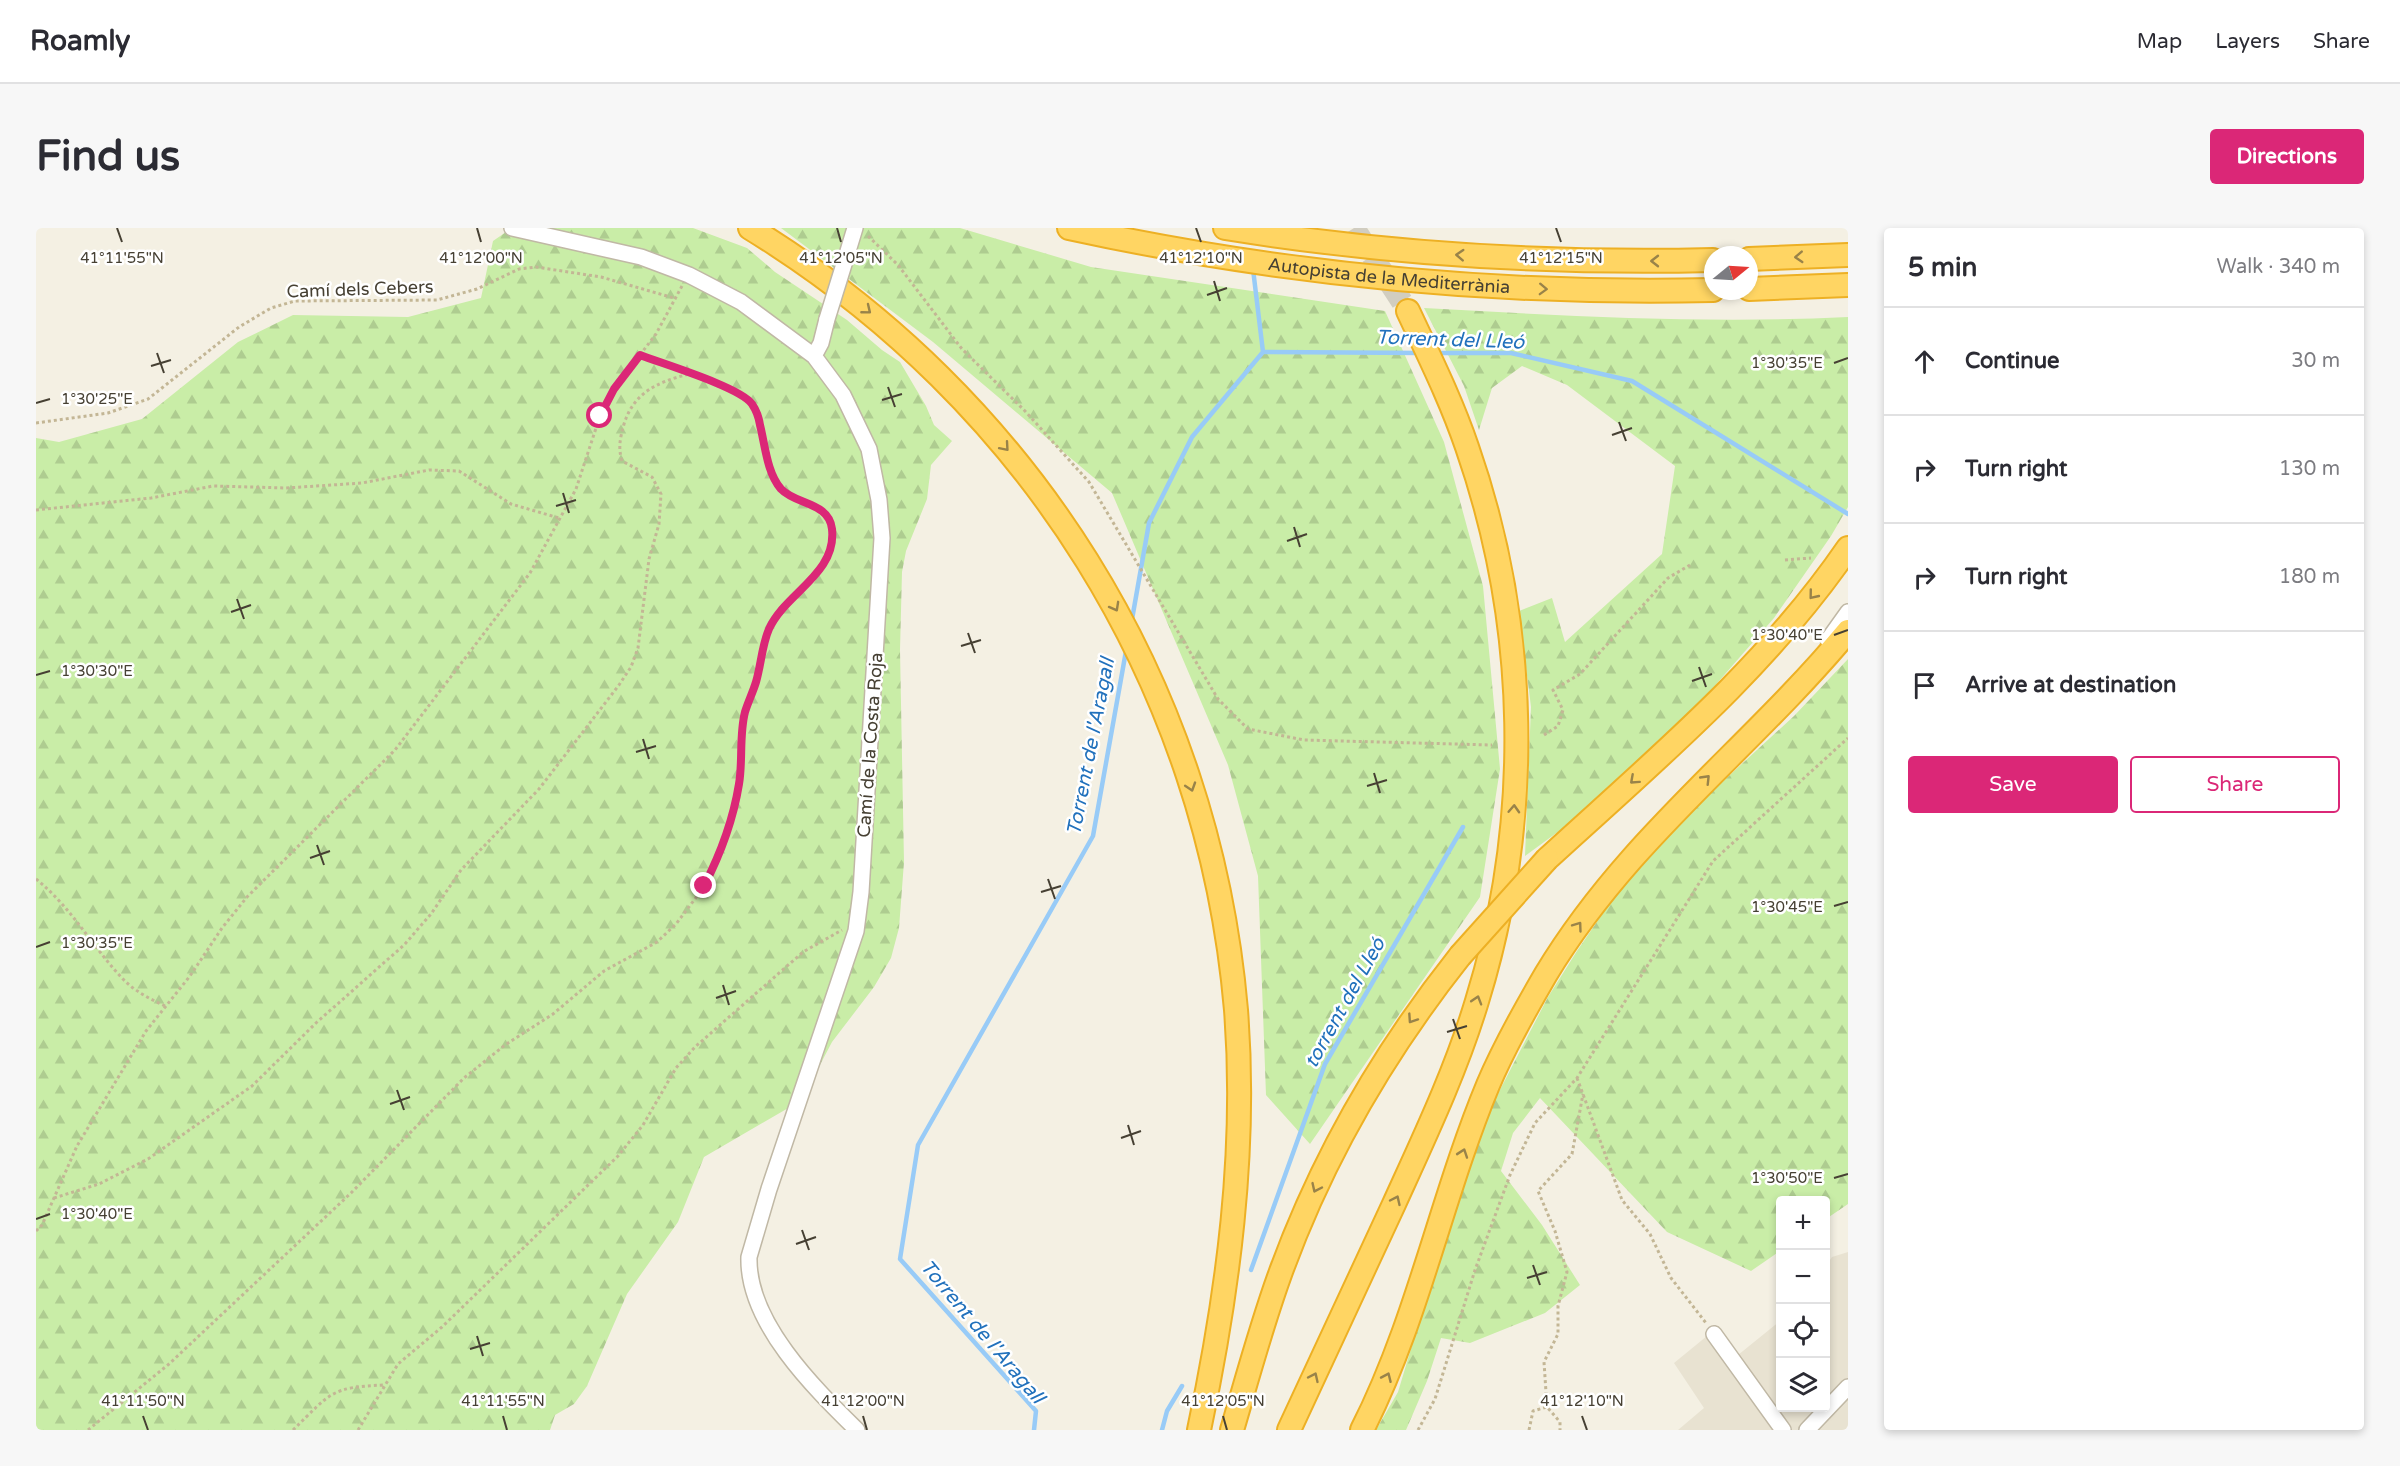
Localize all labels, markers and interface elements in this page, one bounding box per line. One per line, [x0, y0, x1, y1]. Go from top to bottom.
text: Roamly [30, 24, 130, 58]
text: Map [2137, 29, 2182, 54]
text: Layers [2215, 29, 2280, 54]
text: Share [2313, 29, 2370, 54]
button: Directions [2210, 129, 2364, 184]
text: Find us [36, 131, 180, 182]
north arrow [1704, 246, 1758, 300]
one-way arrow [1455, 248, 1464, 261]
text: 41°11'55"N [80, 249, 164, 267]
text: 41°12'00"N [439, 249, 523, 267]
text: 41°12'05"N [799, 249, 883, 267]
text: 41°12'10"N [1159, 249, 1243, 267]
text: 41°12'15"N [1519, 249, 1603, 267]
one-way arrow [1794, 250, 1803, 263]
text: 5 min [1908, 252, 1977, 283]
street label: Autopista de la Mediterrània [1267, 253, 1511, 298]
one-way arrow [1650, 255, 1659, 267]
text: Walk · 340 m [2217, 255, 2340, 279]
street label: Camí dels Cebers [286, 275, 434, 303]
one-way arrow [1538, 282, 1547, 295]
one-way arrow [860, 302, 871, 313]
water label: Torrent del Lleó [1375, 325, 1525, 355]
icon: ahead [1908, 345, 1941, 378]
text: Continue [1965, 348, 2060, 374]
text: 30 m [2291, 349, 2340, 373]
text: 1°30'35"E [1751, 354, 1823, 372]
text: 1°30'25"E [61, 390, 133, 408]
route start [586, 402, 612, 428]
one-way arrow [998, 440, 1009, 451]
icon: right [1908, 453, 1941, 486]
text: Turn right [1965, 456, 2067, 482]
text: 130 m [2279, 457, 2340, 481]
icon: right [1908, 561, 1941, 594]
text: Turn right [1965, 564, 2067, 590]
text: 180 m [2279, 565, 2340, 589]
one-way arrow [1810, 588, 1821, 599]
one-way arrow [1108, 601, 1119, 612]
text: 1°30'40"E [1751, 626, 1823, 644]
street label: Camí de la Costa Roja [853, 652, 887, 838]
water label: Torrent de l'Aragall [1062, 654, 1120, 838]
text: 1°30'30"E [61, 662, 133, 680]
icon: arrive [1908, 669, 1941, 702]
text: Arrive at destination [1965, 672, 2176, 698]
button: Save [1908, 756, 2118, 813]
button: Share [2130, 756, 2340, 813]
one-way arrow [1630, 773, 1641, 784]
one-way arrow [1698, 776, 1709, 787]
one-way arrow [1184, 781, 1197, 792]
one-way arrow [1507, 805, 1520, 814]
route end [690, 872, 716, 898]
text: 1°30'45"E [1751, 898, 1823, 916]
one-way arrow [1571, 921, 1582, 932]
water label: torrent del Lleó [1299, 933, 1391, 1072]
text: 1°30'35"E [61, 934, 133, 952]
one-way arrow [1470, 995, 1482, 1006]
one-way arrow [1408, 1012, 1419, 1023]
one-way arrow [1456, 1148, 1468, 1159]
text: 1°30'50"E [1751, 1169, 1823, 1187]
one-way arrow [1311, 1182, 1323, 1193]
one-way arrow [1388, 1195, 1400, 1206]
map controls [1776, 1196, 1830, 1412]
button: + [1776, 1196, 1830, 1250]
text: 1°30'40"E [61, 1205, 133, 1223]
button: − [1776, 1250, 1830, 1304]
water label: Torrent de l'Aragall [915, 1255, 1050, 1410]
button: locate [1776, 1304, 1830, 1358]
button: layers [1776, 1358, 1830, 1412]
one-way arrow [1306, 1372, 1318, 1383]
one-way arrow [1380, 1372, 1392, 1383]
text: 41°11'50"N [101, 1392, 185, 1410]
text: 41°11'55"N [461, 1392, 545, 1410]
text: 41°12'00"N [821, 1392, 905, 1410]
text: 41°12'05"N [1181, 1392, 1265, 1410]
text: 41°12'10"N [1540, 1392, 1624, 1410]

